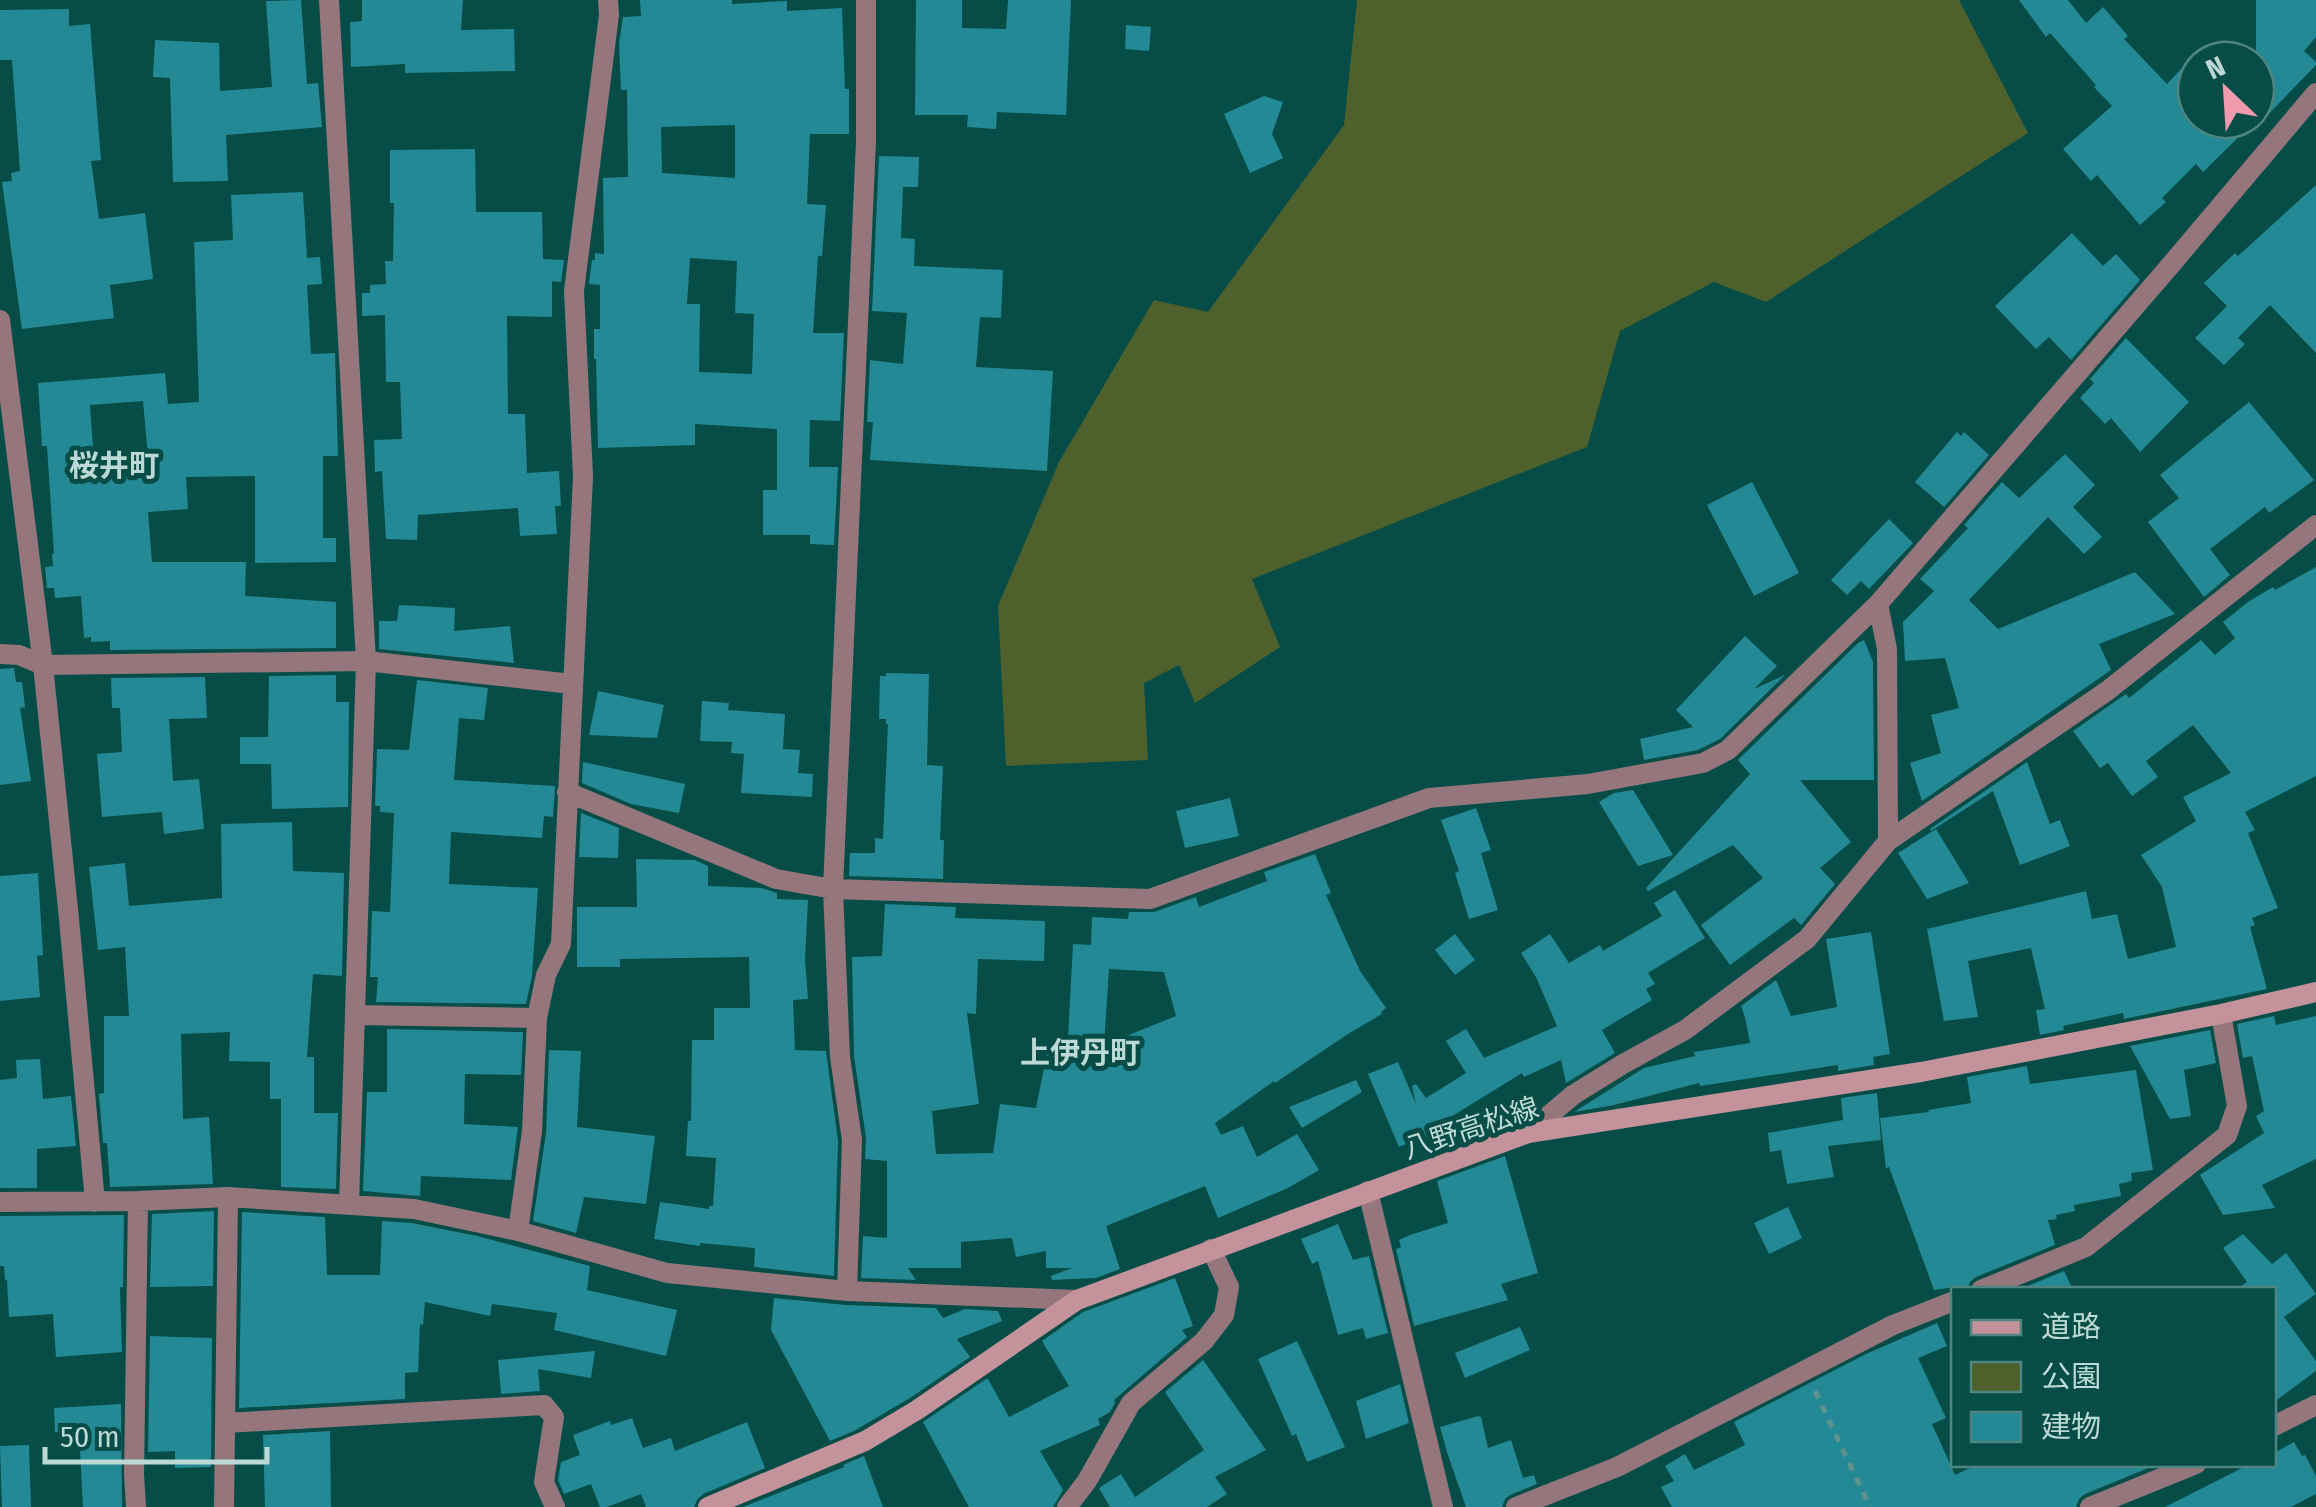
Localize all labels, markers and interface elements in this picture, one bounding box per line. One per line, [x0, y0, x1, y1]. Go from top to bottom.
north arrow [2176, 40, 2276, 140]
text: N [2201, 49, 2230, 86]
district label: 桜井町 [69, 448, 159, 484]
district label: 上伊丹町 [1020, 1035, 1140, 1071]
street label: 八野高松線 [1399, 1091, 1543, 1165]
legend [1951, 1287, 2276, 1467]
text: 道路 [2041, 1309, 2101, 1345]
text: 公園 [2041, 1359, 2101, 1395]
scale bar [45, 1402, 268, 1464]
text: 建物 [2041, 1409, 2101, 1445]
text: 50 m [60, 1419, 120, 1455]

